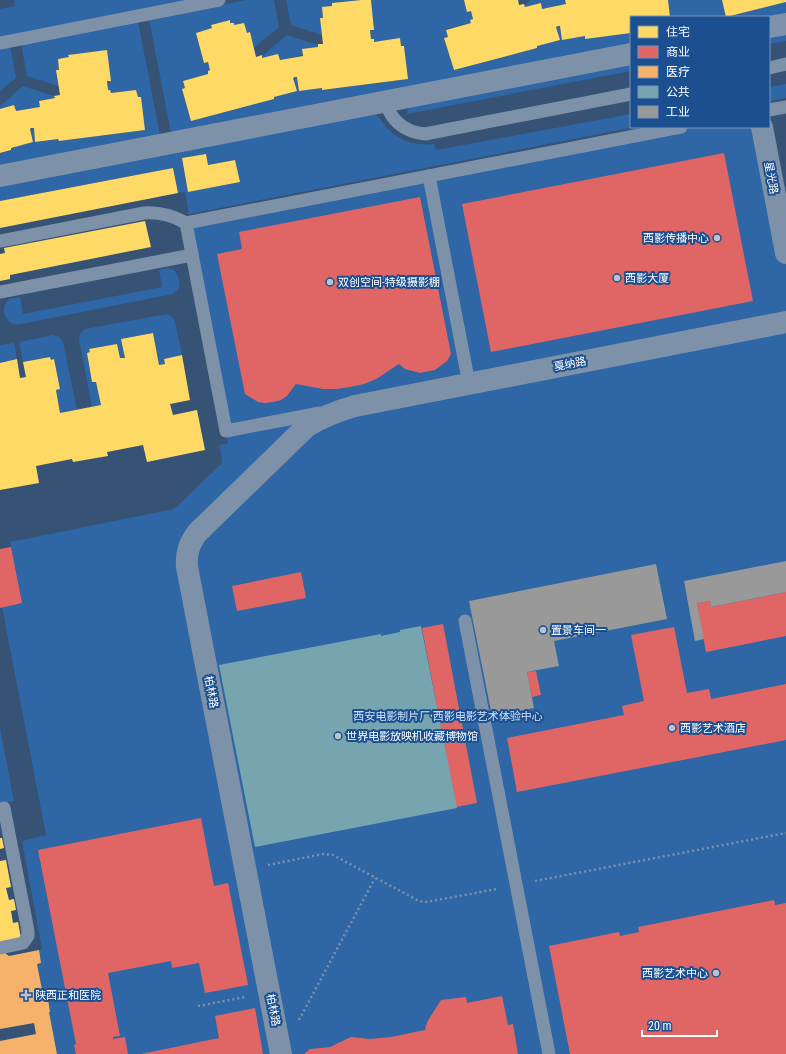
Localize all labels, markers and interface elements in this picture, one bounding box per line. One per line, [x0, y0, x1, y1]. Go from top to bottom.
legend [630, 16, 770, 128]
text: 住宅 [666, 25, 690, 39]
text: 商业 [666, 45, 690, 59]
text: 医疗 [666, 65, 690, 79]
text: 公共 [666, 85, 690, 99]
text: 工业 [666, 105, 690, 119]
street label: 星光路 [761, 161, 781, 195]
place label: 西影传播中心 [643, 232, 709, 245]
marker: 西影传播中心 [712, 233, 722, 243]
place label: 西影大厦 [625, 272, 669, 285]
marker: 西影大厦 [612, 273, 622, 283]
place label: 双创空间-特级摄影棚 [338, 276, 440, 289]
marker: 双创空间-特级摄影棚 [325, 277, 335, 287]
street label: 戛纳路 [553, 354, 587, 374]
place label: 置景车间一 [551, 624, 606, 637]
marker: 置景车间一 [538, 625, 548, 635]
street label: 柏林路 [201, 675, 221, 709]
park label: 西安电影制片厂·西影电影艺术体验中心 [353, 710, 543, 723]
place label: 西影艺术酒店 [680, 722, 746, 735]
marker: 西影艺术酒店 [667, 723, 677, 733]
place label: 世界电影放映机收藏博物馆 [346, 730, 478, 743]
marker: 世界电影放映机收藏博物馆 [333, 731, 343, 741]
place label: 西影艺术中心 [642, 967, 708, 980]
marker: 西影艺术中心 [711, 968, 721, 978]
marker: 陕西正和医院 [20, 989, 32, 1001]
place label: 陕西正和医院 [35, 989, 101, 1002]
street label: 柏林路 [263, 993, 283, 1027]
scale bar [642, 1012, 717, 1038]
text: 20 m [648, 1019, 672, 1033]

